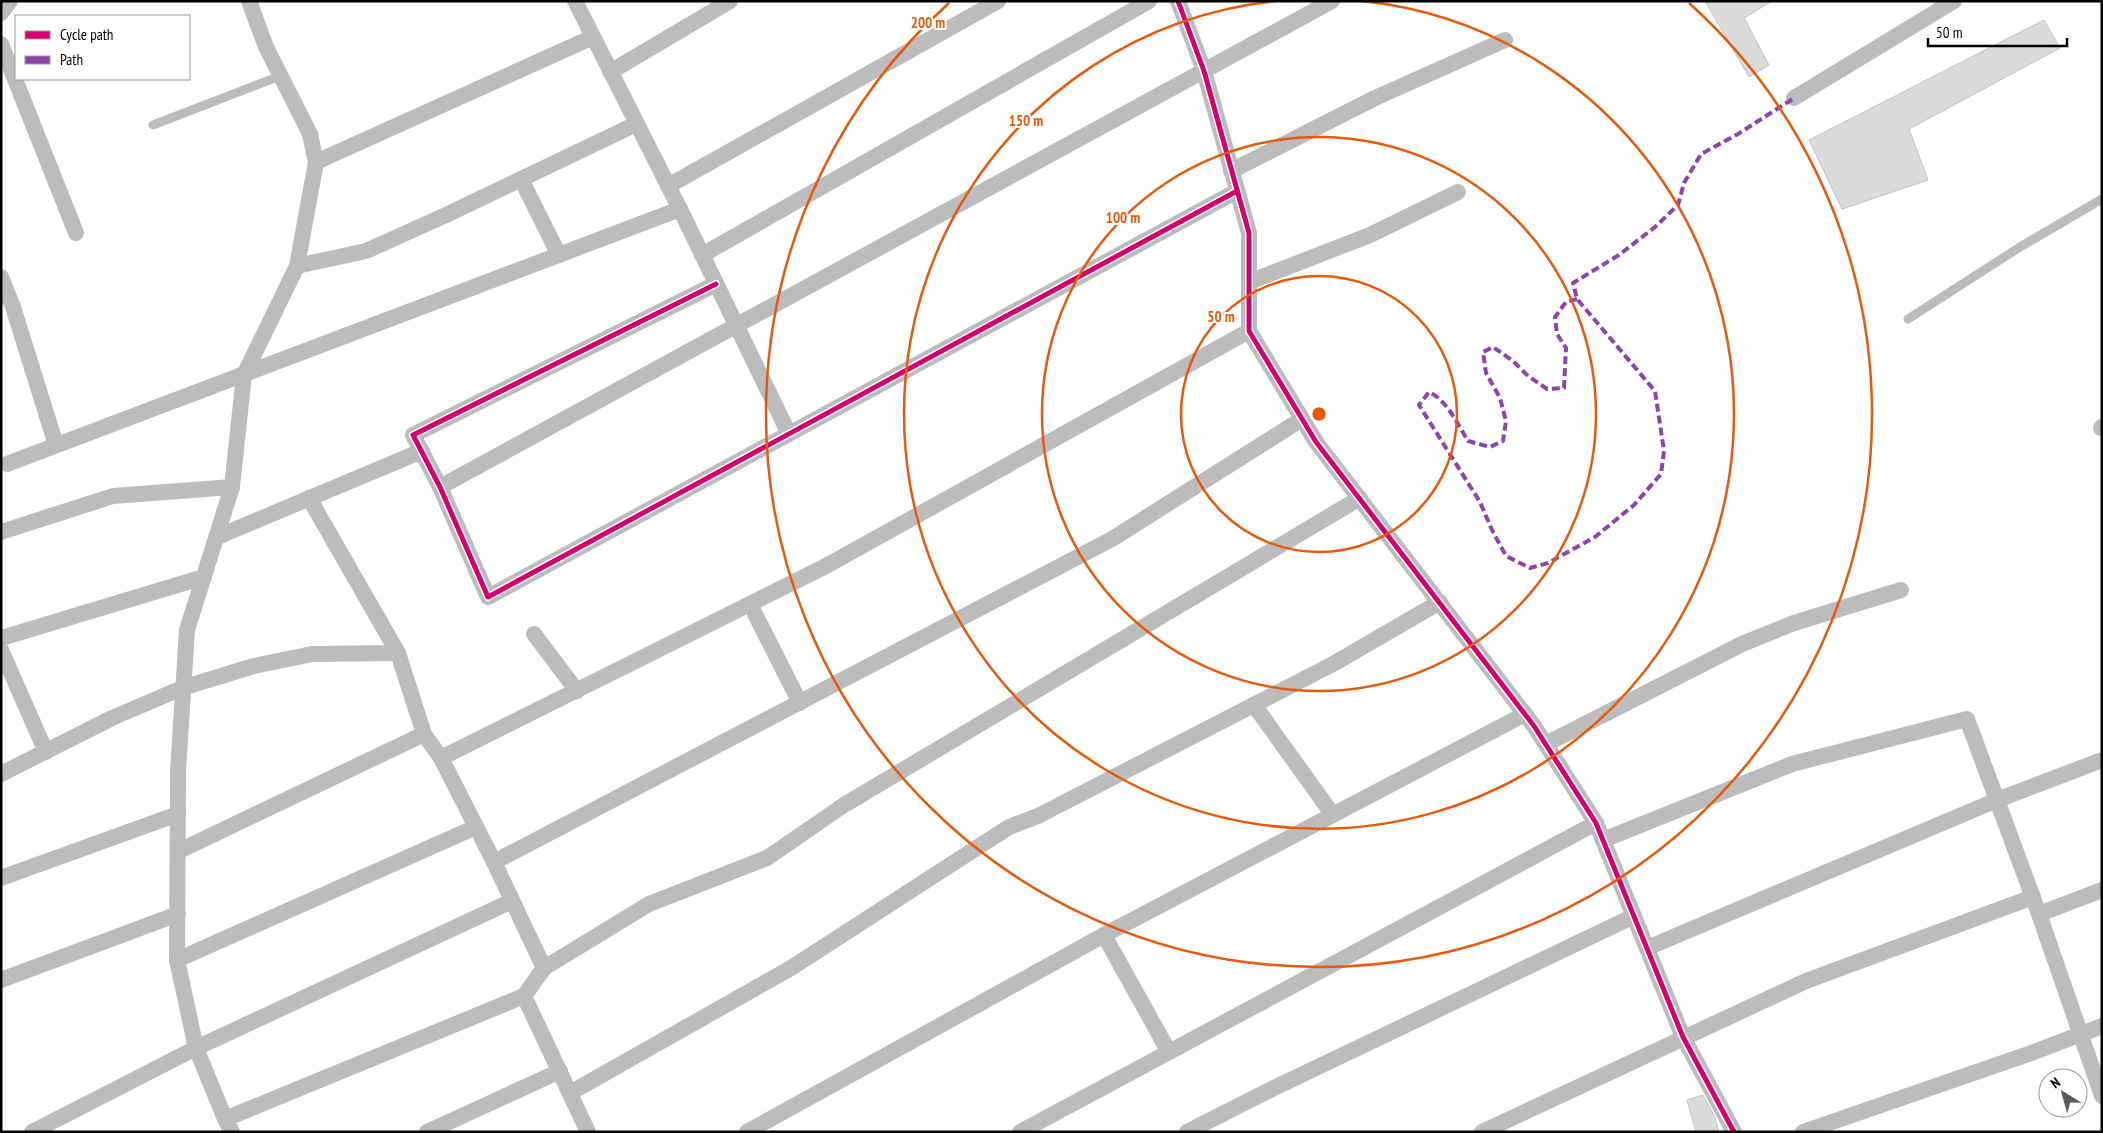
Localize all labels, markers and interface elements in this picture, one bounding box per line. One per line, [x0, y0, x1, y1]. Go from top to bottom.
text: 200 m [911, 13, 945, 32]
legend [15, 15, 190, 80]
scale bar [1928, 15, 2067, 47]
text: 50 m [1936, 23, 1962, 42]
text: Cycle path [60, 25, 113, 44]
text: Path [60, 50, 83, 69]
text: 150 m [1009, 111, 1043, 130]
text: 100 m [1106, 208, 1140, 227]
text: 50 m [1207, 307, 1235, 326]
centre of rings [1310, 405, 1328, 423]
north arrow [2038, 1068, 2088, 1118]
text: N [2047, 1073, 2064, 1092]

